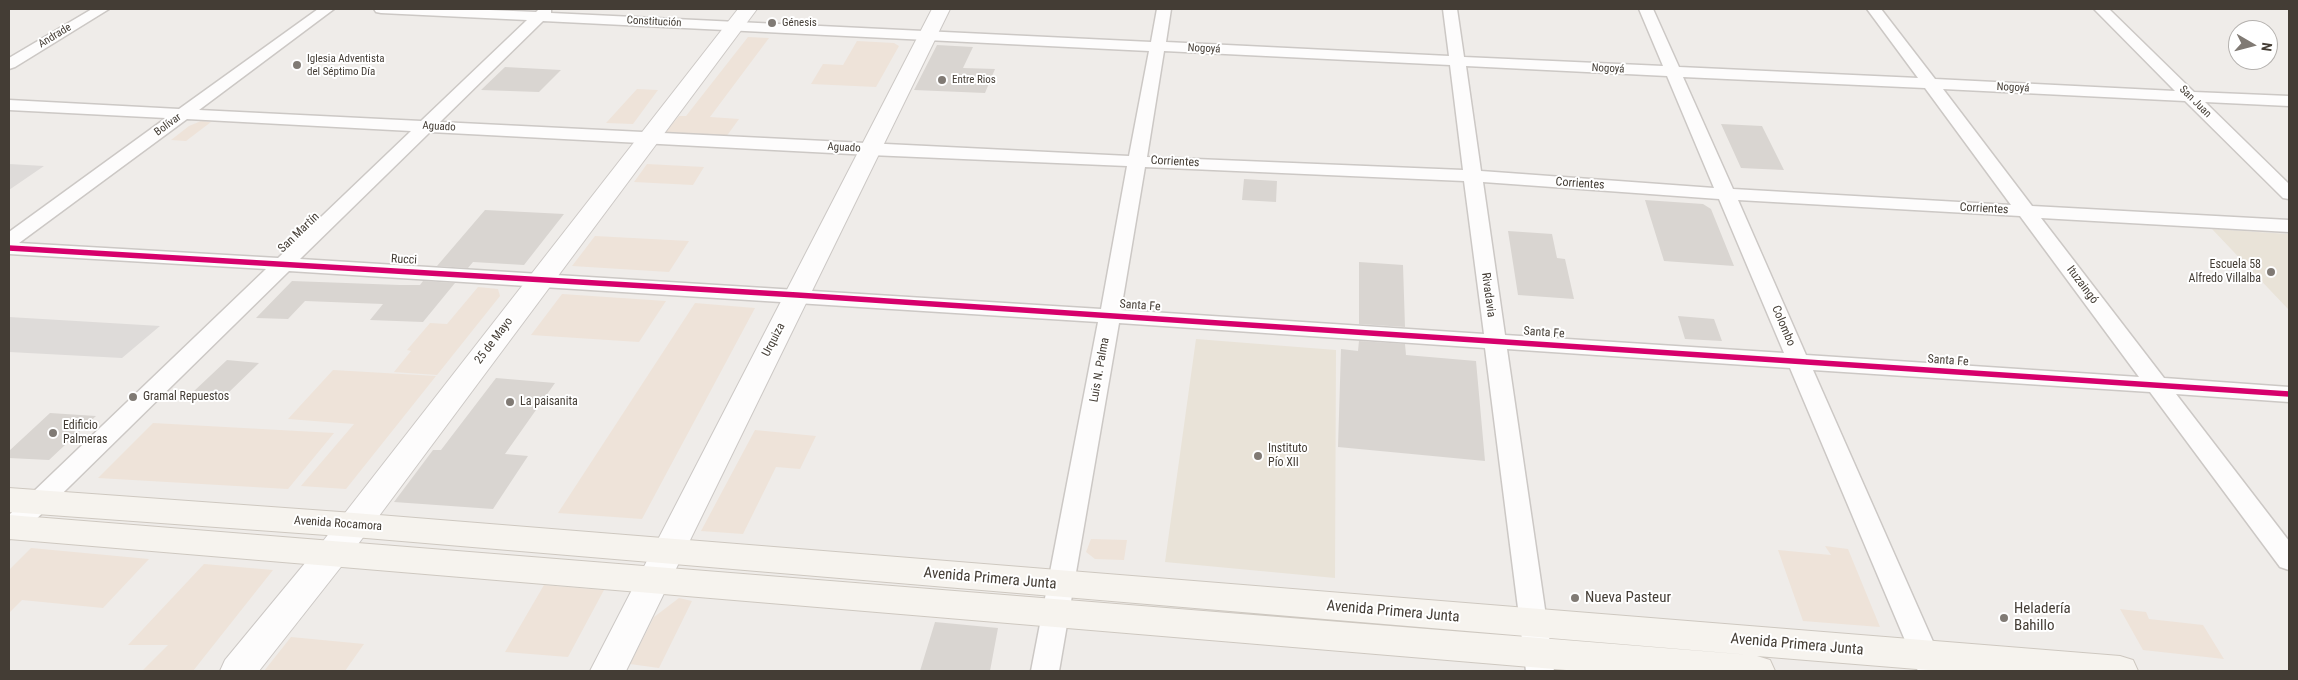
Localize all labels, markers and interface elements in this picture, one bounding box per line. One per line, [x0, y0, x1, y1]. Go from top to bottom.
street label: Constitución [626, 14, 682, 30]
place label: Génesis [782, 16, 817, 30]
marker: Génesis [766, 17, 778, 29]
north arrow [2228, 20, 2278, 70]
street label: Andrade [36, 21, 74, 51]
street label: Nogoyá [1187, 42, 1221, 56]
text: N [2258, 42, 2275, 52]
place label: Iglesia Adventista del Séptimo Día [307, 52, 384, 78]
marker: Iglesia Adventista del Séptimo Día [291, 59, 303, 71]
street label: Nogoyá [1591, 62, 1625, 76]
place label: Entre Rios [952, 73, 996, 87]
marker: Entre Rios [936, 74, 948, 86]
street label: Nogoyá [1996, 81, 2030, 95]
street label: San Juan [2176, 83, 2214, 121]
street label: Bolívar [152, 111, 184, 139]
street label: Aguado [422, 120, 456, 134]
street label: Aguado [827, 141, 861, 155]
street label: Corrientes [1150, 154, 1200, 170]
street label: Corrientes [1555, 175, 1605, 193]
street label: Corrientes [1959, 201, 2009, 217]
street label: San Martín [275, 210, 323, 256]
street label: Rucci [391, 252, 417, 268]
place label: Escuela 58 Alfredo Villalba [2188, 258, 2261, 286]
street label: Ituzaingó [2063, 263, 2101, 307]
marker: Escuela 58 Alfredo Villalba [2265, 266, 2277, 278]
street label: Rivadavia [1478, 272, 1498, 318]
street label: Santa Fe [1119, 297, 1161, 315]
street label: Colombo [1768, 304, 1798, 348]
street label: 25 de Mayo [472, 315, 516, 367]
street label: Urquiza [759, 321, 789, 359]
street label: Santa Fe [1523, 324, 1565, 342]
street label: Luis N. Palma [1087, 337, 1113, 403]
street label: Santa Fe [1927, 352, 1969, 370]
place label: Gramal Repuestos [143, 390, 229, 404]
marker: Gramal Repuestos [127, 391, 139, 403]
place label: La paisanita [520, 395, 578, 409]
marker: La paisanita [504, 396, 516, 408]
place label: Edificio Palmeras [63, 419, 107, 447]
marker: Edificio Palmeras [47, 427, 59, 439]
place label: Instituto Pío XII [1268, 442, 1307, 470]
marker: Instituto Pío XII [1252, 450, 1264, 462]
street label: Avenida Rocamora [293, 514, 383, 534]
street label: Avenida Primera Junta [923, 564, 1057, 594]
place label: Nueva Pasteur [1585, 589, 1671, 607]
marker: Nueva Pasteur [1569, 592, 1581, 604]
street label: Avenida Primera Junta [1326, 597, 1460, 627]
place label: Heladería Bahillo [2014, 600, 2071, 635]
marker: Heladería Bahillo [1998, 612, 2010, 624]
street label: Avenida Primera Junta [1730, 630, 1864, 660]

